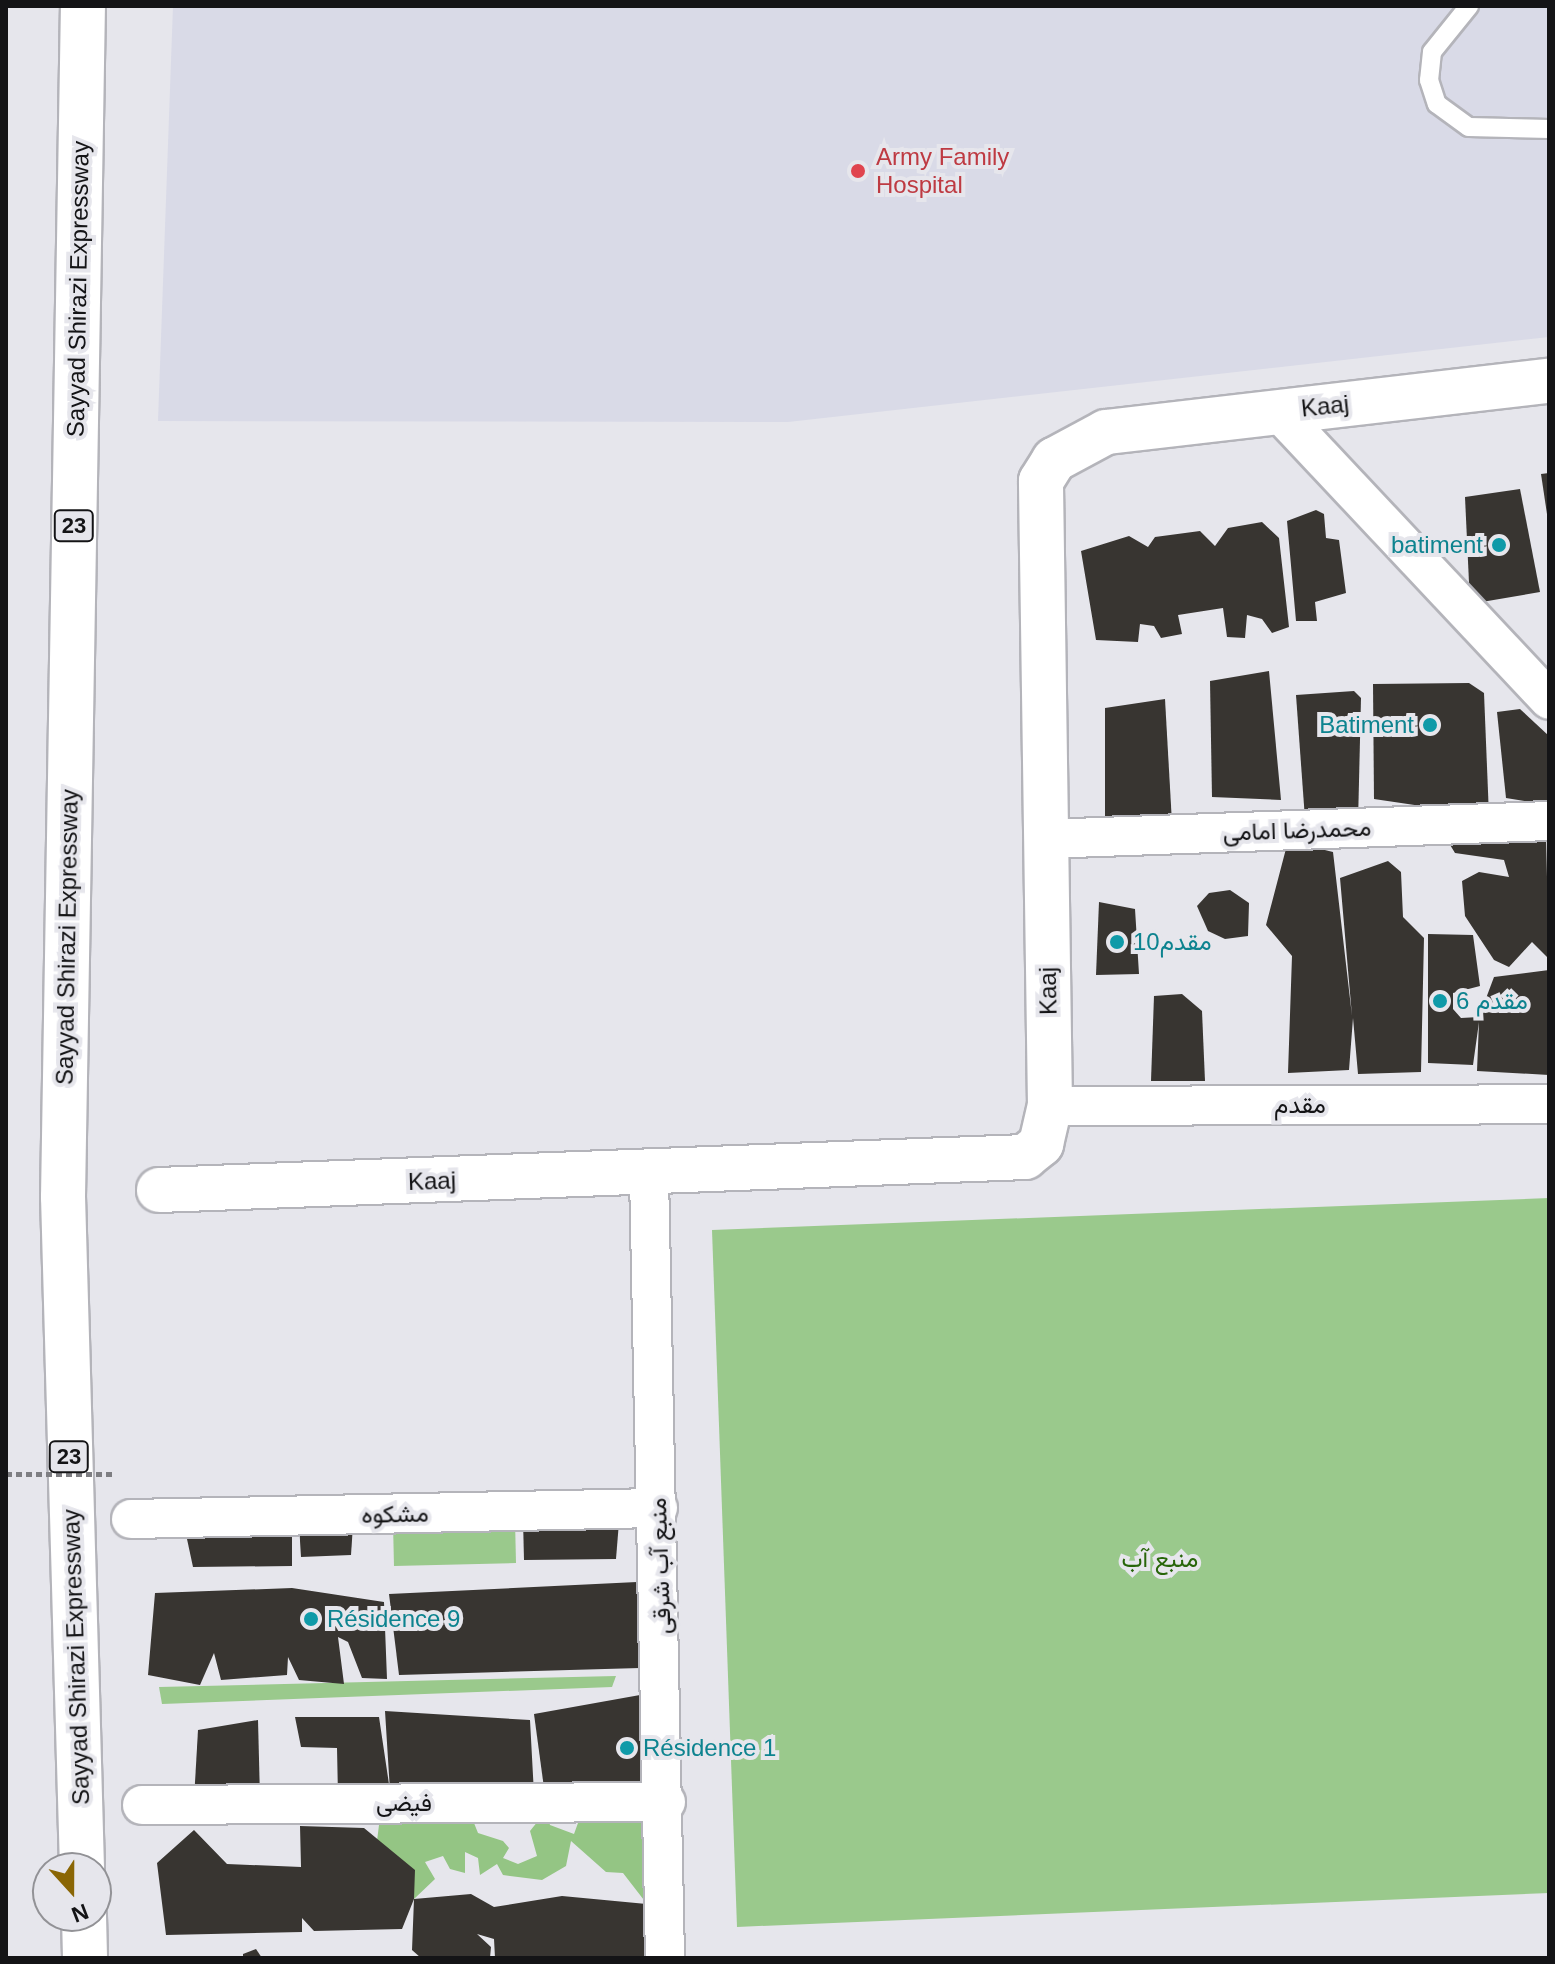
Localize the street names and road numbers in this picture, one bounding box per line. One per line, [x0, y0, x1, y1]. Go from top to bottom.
street label: Sayyad Shirazi Expressway [61, 141, 95, 437]
street label: Kaaj [1300, 389, 1350, 423]
road number: 23 [52, 508, 96, 544]
street label: Sayyad Shirazi Expressway [50, 789, 84, 1085]
street label: محمدرضا امامی [1222, 813, 1372, 847]
street label: Kaaj [1033, 967, 1063, 1015]
street label: مقدم [1274, 1091, 1326, 1119]
street label: Kaaj [407, 1166, 457, 1196]
road number: 23 [47, 1439, 91, 1475]
street label: منبع آب شرقی [643, 1497, 677, 1635]
street label: مشکوه [361, 1499, 429, 1529]
street label: Sayyad Shirazi Expressway [56, 1509, 96, 1805]
street label: فیضی [376, 1789, 432, 1817]

